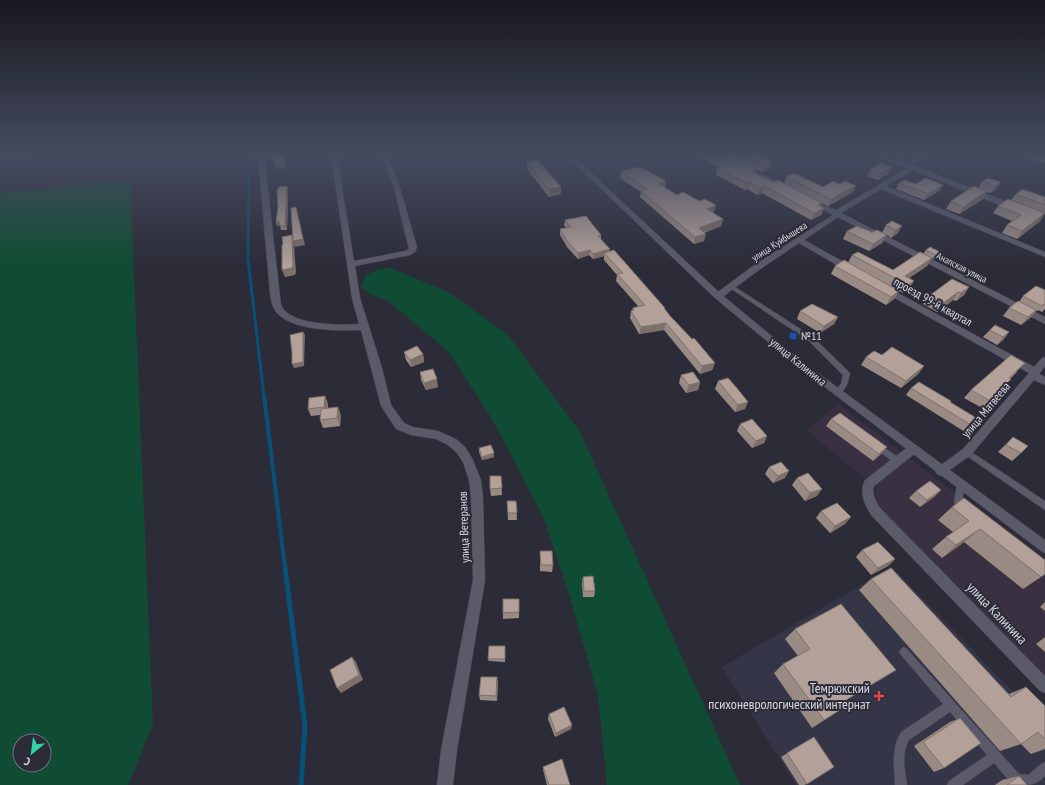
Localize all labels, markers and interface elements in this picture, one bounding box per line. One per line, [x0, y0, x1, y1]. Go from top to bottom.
street label: улица Куйбышева [749, 219, 809, 264]
street label: Анапская улица [934, 249, 989, 286]
street label: проезд 99-й квартал [891, 274, 975, 329]
place label: №11 [801, 328, 822, 343]
marker: №11 [788, 331, 798, 341]
street label: улица Калинина [767, 334, 830, 389]
street label: улица Матвеева [958, 379, 1013, 440]
street label: улица Ветеранов [455, 491, 472, 563]
street label: улица Калинина [963, 578, 1031, 648]
place label: Темрюкский психоневрологический интернат [708, 679, 871, 713]
marker: Темрюкский психоневрологический интернат [873, 690, 885, 702]
north arrow [12, 733, 52, 773]
text: С [22, 754, 33, 769]

